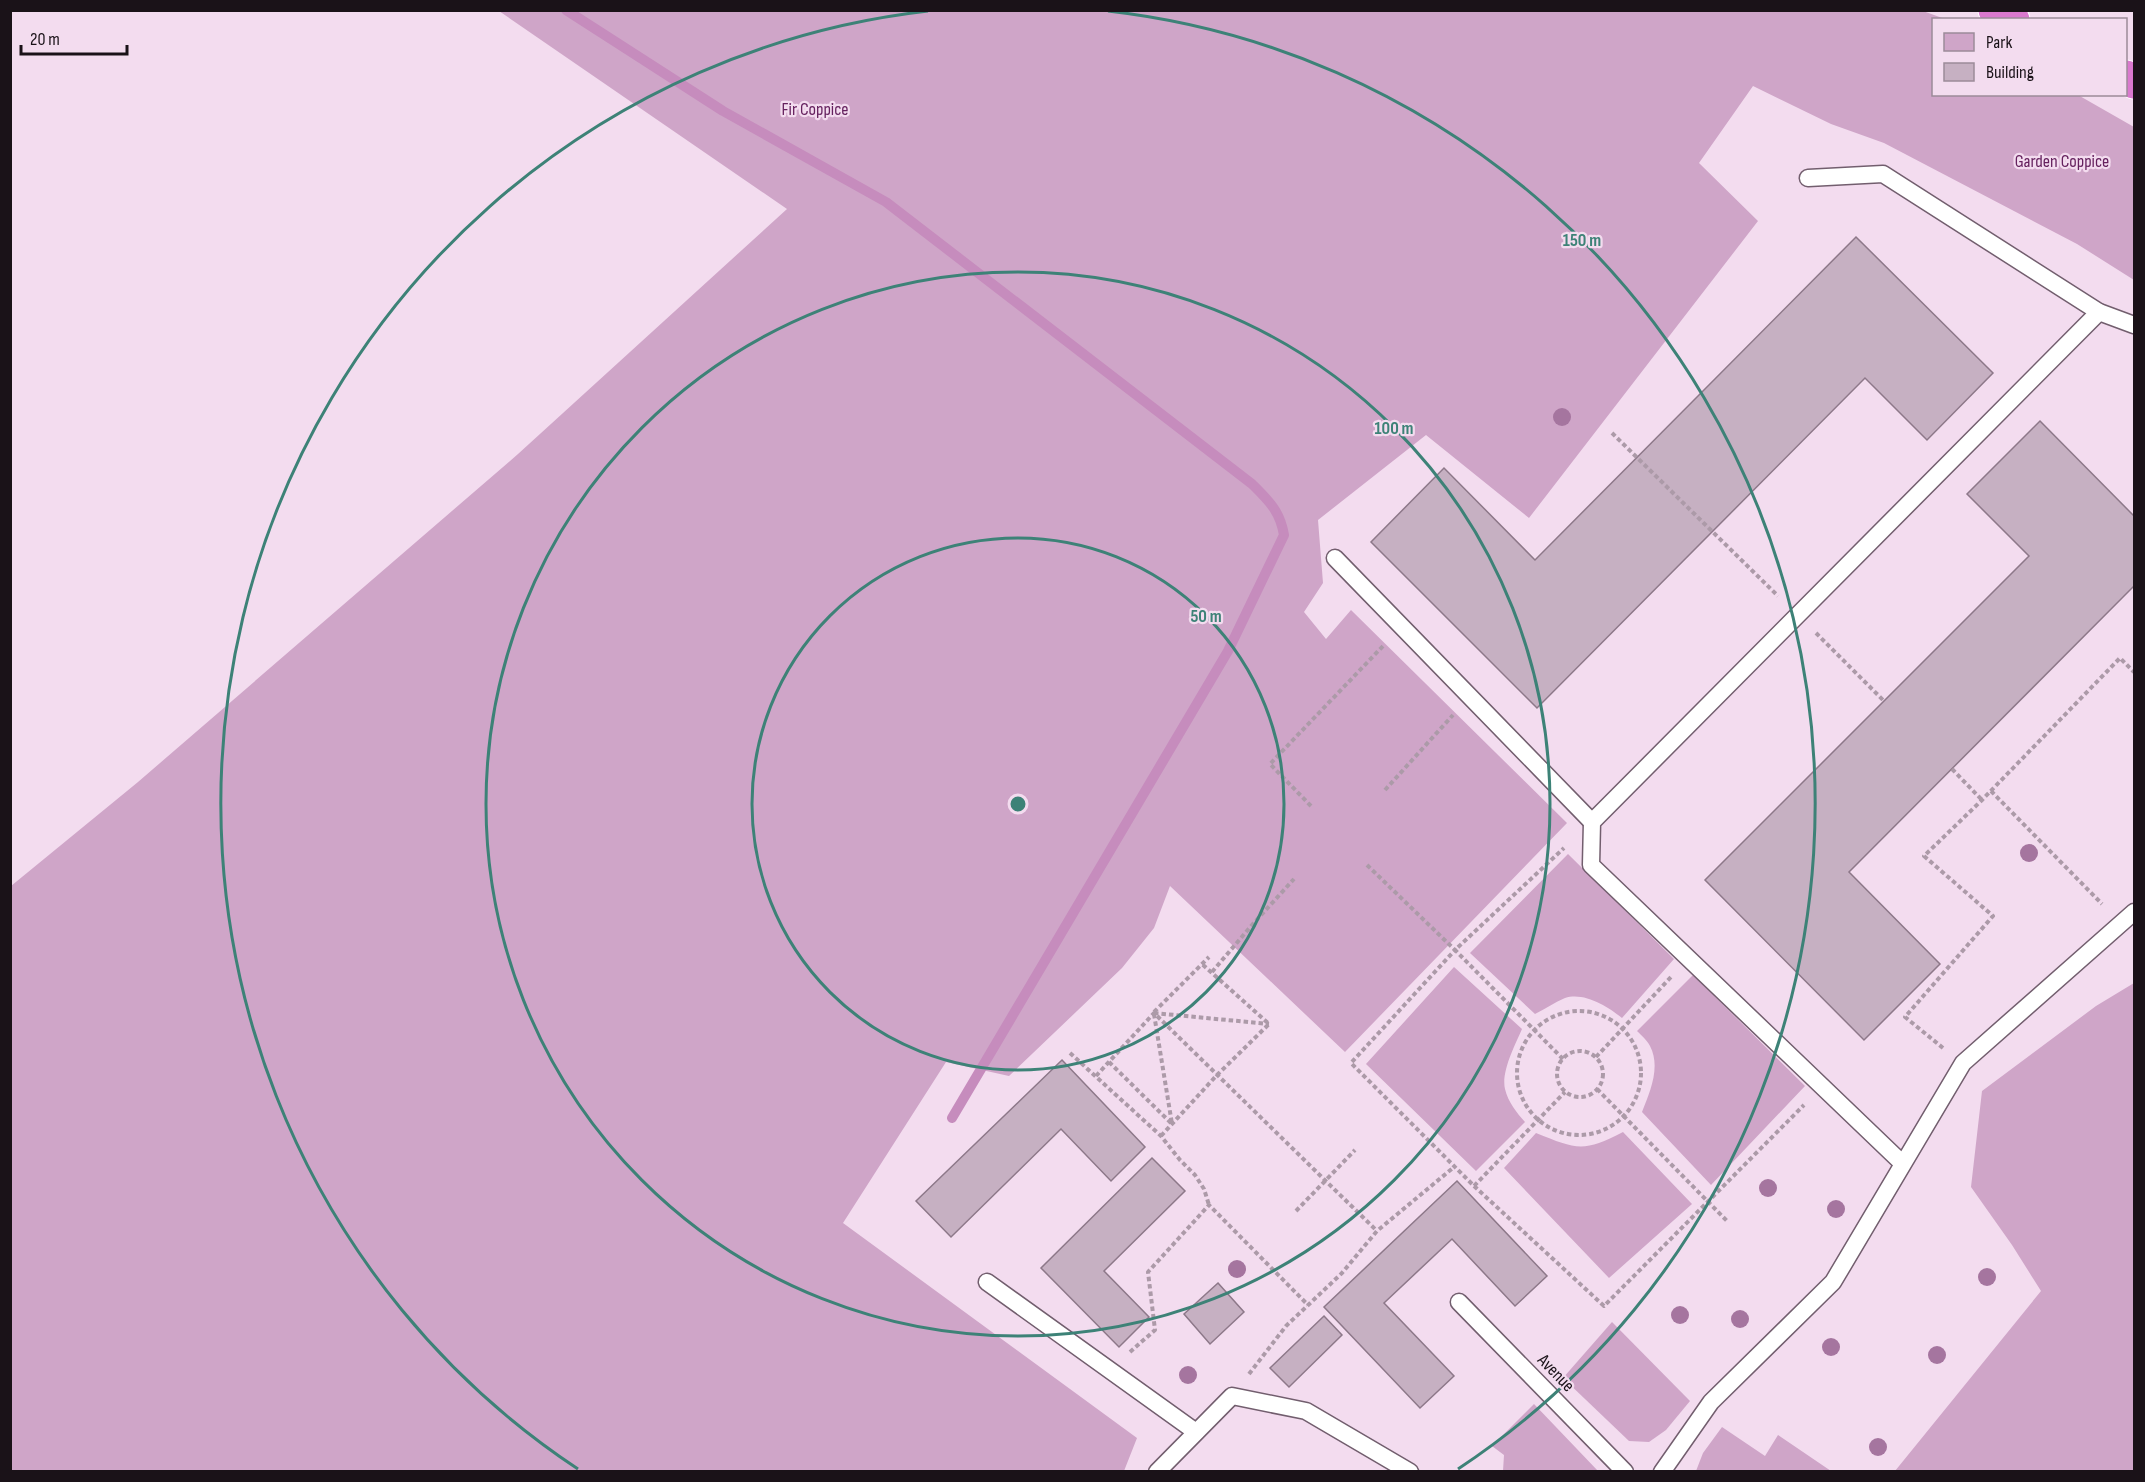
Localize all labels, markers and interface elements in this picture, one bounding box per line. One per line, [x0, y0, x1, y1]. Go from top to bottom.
scale bar [21, 18, 128, 56]
legend [1932, 18, 2127, 96]
text: 20 m [30, 29, 60, 50]
text: Park [1986, 32, 2012, 53]
text: Building [1986, 62, 2034, 83]
park label: Fir Coppice [781, 99, 849, 120]
park label: Garden Coppice [2015, 151, 2109, 172]
text: 150 m [1563, 230, 1601, 251]
text: 100 m [1375, 418, 1414, 439]
text: 50 m [1190, 606, 1222, 627]
centre of rings [1008, 794, 1028, 814]
street label: Avenue [1532, 1349, 1579, 1396]

